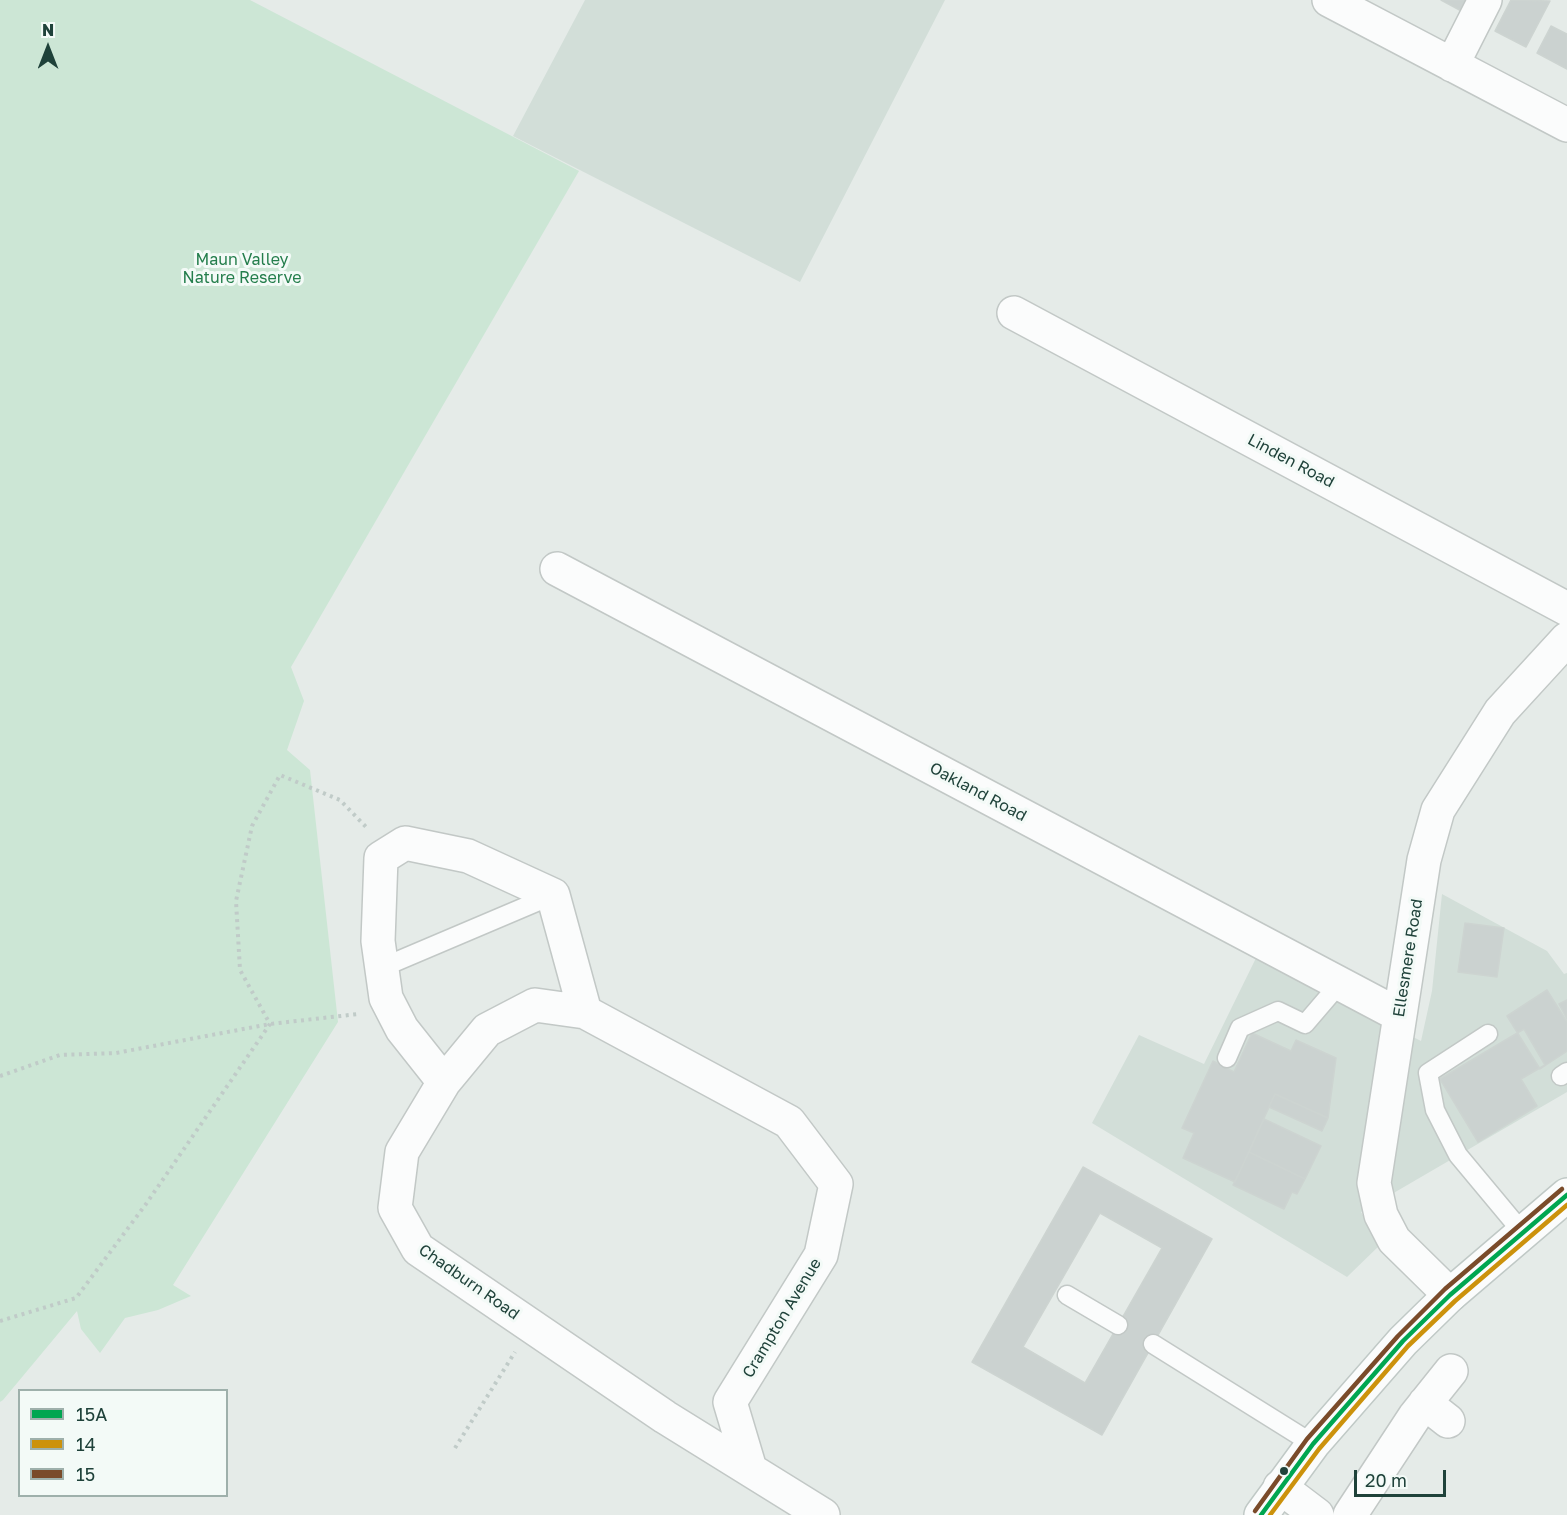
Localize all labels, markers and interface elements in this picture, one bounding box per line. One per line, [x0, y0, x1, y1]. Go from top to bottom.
north arrow [18, 18, 78, 78]
text: N [42, 20, 54, 40]
park label: Maun Valley Nature Reserve [183, 250, 301, 288]
street label: Linden Road [1244, 430, 1338, 492]
street label: Oakland Road [926, 758, 1030, 826]
street label: Ellesmere Road [1389, 897, 1427, 1019]
street label: Chadburn Road [415, 1240, 523, 1324]
street label: Crampton Avenue [739, 1255, 825, 1381]
legend [18, 1389, 228, 1497]
text: 15A [76, 1403, 107, 1425]
text: 14 [76, 1433, 96, 1455]
scale bar [1357, 1458, 1448, 1496]
text: 15 [76, 1463, 95, 1485]
unlabelled marker [1278, 1465, 1290, 1477]
text: 20 m [1365, 1469, 1407, 1491]

